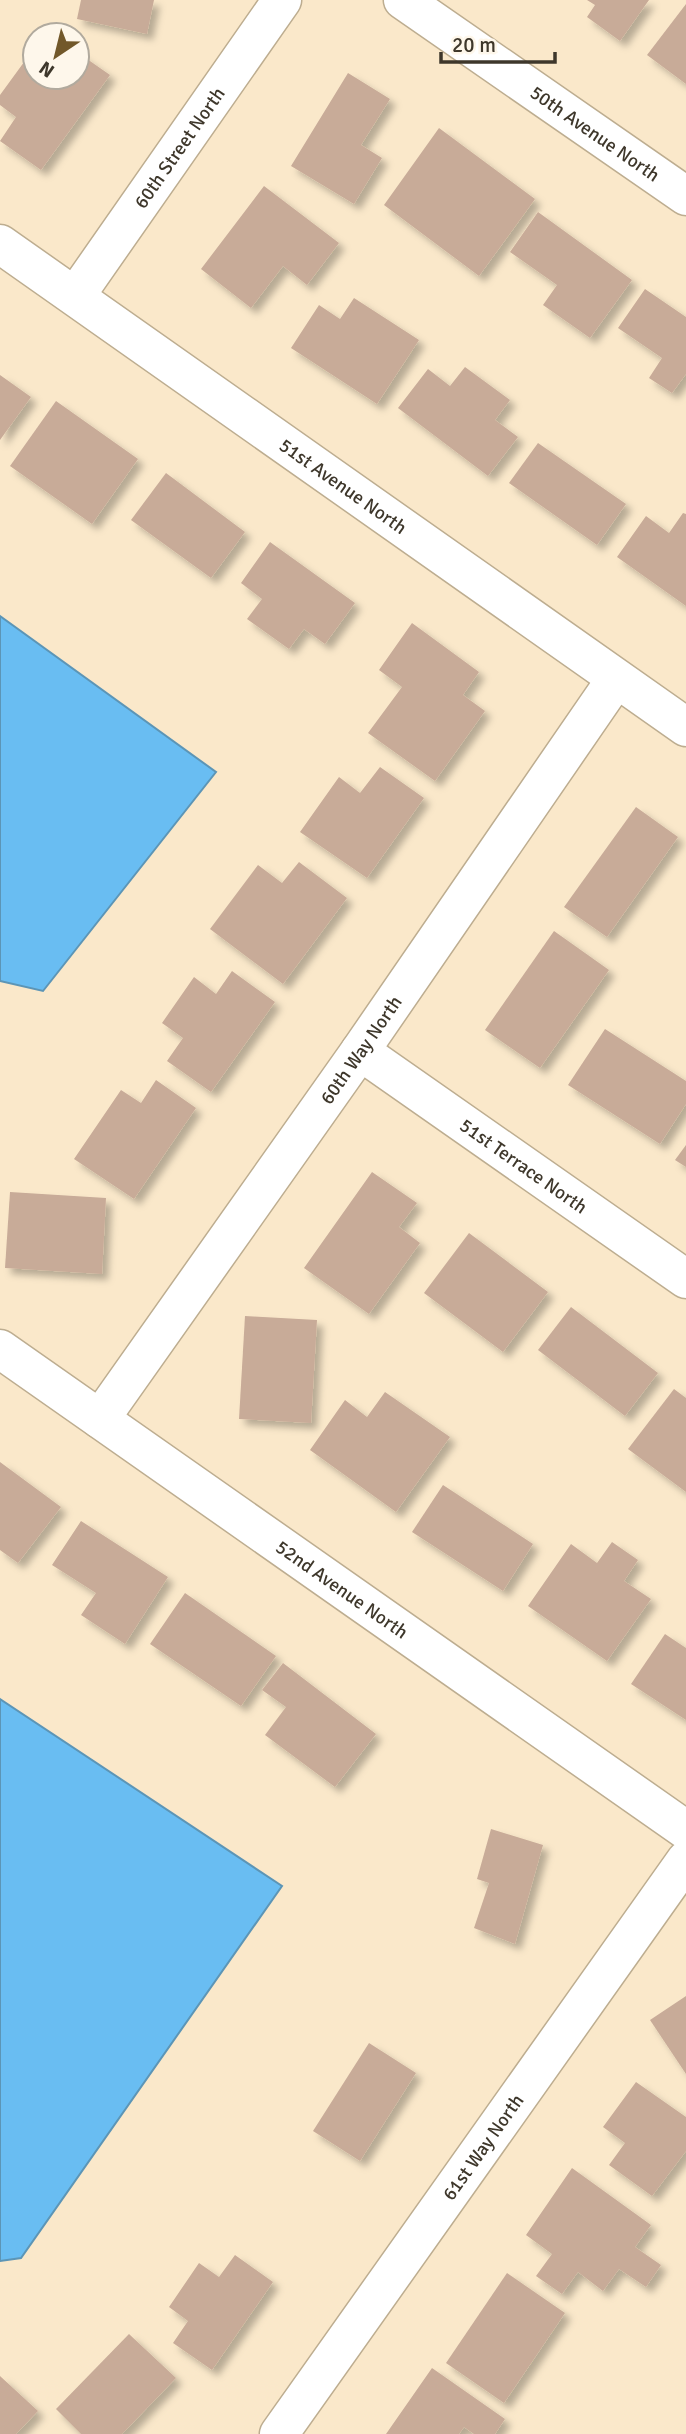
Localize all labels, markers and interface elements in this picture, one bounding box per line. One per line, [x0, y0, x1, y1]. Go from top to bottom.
north arrow [21, 21, 91, 91]
scale bar [441, 21, 555, 65]
text: 20 m [452, 32, 496, 58]
text: N [35, 55, 59, 83]
street label: 50th Avenue North [525, 81, 664, 187]
street label: 60th Street North [129, 83, 231, 213]
street label: 51st Avenue North [274, 433, 411, 540]
street label: 60th Way North [315, 991, 407, 1109]
street label: 51st Terrace North [455, 1114, 592, 1219]
street label: 52nd Avenue North [271, 1535, 412, 1644]
street label: 61st Way North [438, 2090, 529, 2205]

